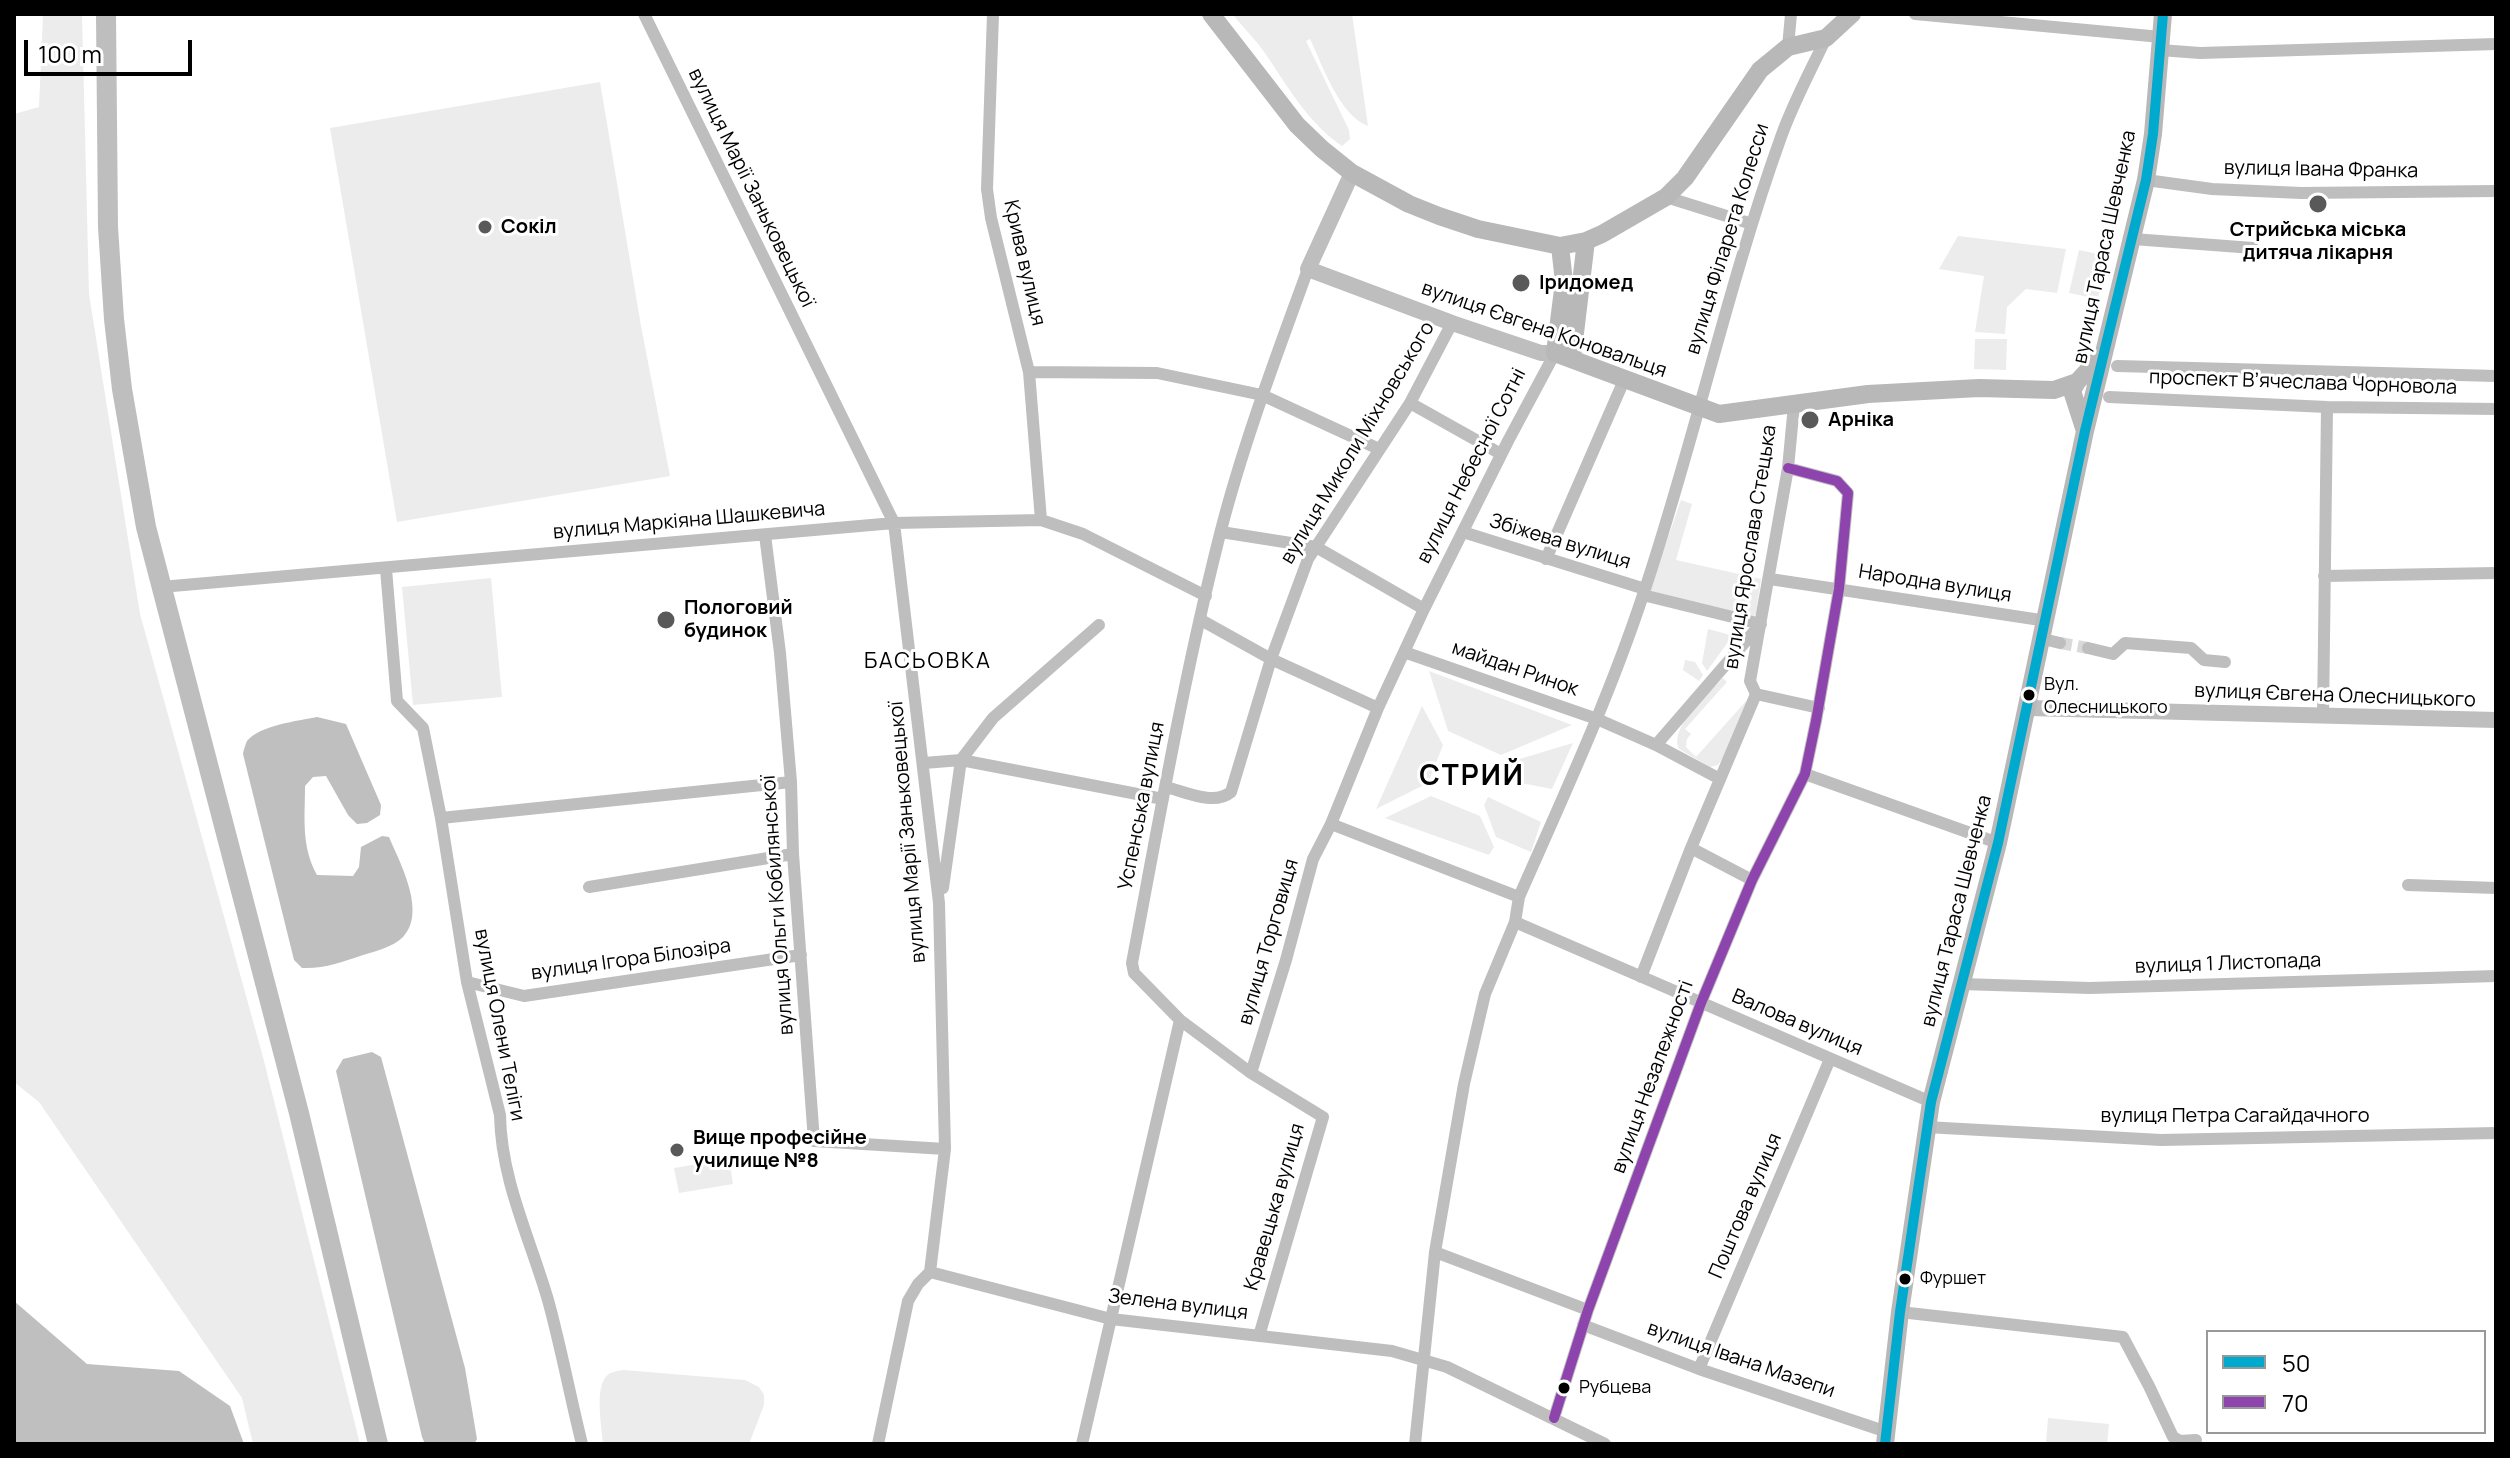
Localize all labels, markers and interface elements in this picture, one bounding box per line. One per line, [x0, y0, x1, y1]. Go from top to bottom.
scale bar [28, 24, 196, 74]
text: 100 m [38, 37, 102, 70]
street label: вулиця Марії Заньковецької [683, 65, 819, 311]
street label: вулиця Філарета Колесси [1681, 121, 1775, 357]
street label: вулиця Тараса Шевченка [2069, 128, 2141, 366]
street label: вулиця Івана Франка [2224, 156, 2418, 184]
marker: Стрийська міська дитяча лікарня [2307, 193, 2329, 215]
street label: Крива вулиця [998, 198, 1050, 328]
place label: Сокіл [501, 215, 557, 239]
marker: Сокіл [476, 218, 494, 236]
place label: Стрийська міська дитяча лікарня [2230, 218, 2406, 265]
place label: Іридомед [1539, 271, 1633, 295]
marker: Іридомед [1510, 272, 1532, 294]
street label: вулиця Євгена Коновальця [1418, 277, 1670, 383]
street label: вулиця Миколи Міхновського [1276, 318, 1440, 568]
street label: вулиця Небесної Сотні [1412, 364, 1532, 568]
street label: проспект Вʼячеслава Чорновола [2149, 366, 2457, 400]
place label: Арніка [1828, 408, 1894, 432]
marker: Арніка [1799, 409, 1821, 431]
street label: вулиця Ярослава Стецька [1720, 423, 1782, 671]
street label: вулиця Маркіяна Шашкевича [552, 497, 826, 545]
street label: Збіжева вулиця [1486, 509, 1634, 575]
street label: Народна вулиця [1857, 560, 2013, 608]
place label: Пологовий будинок [684, 596, 793, 643]
marker: Пологовий будинок [655, 609, 677, 631]
street label: майдан Ринок [1449, 636, 1581, 702]
district label: БАСЬОВКА [864, 649, 992, 675]
place label: Вул. Олесницького [2044, 674, 2168, 716]
street label: вулиця Євгена Олесницького [2194, 679, 2476, 713]
marker: Вул. Олесницького [2021, 687, 2037, 703]
street label: вулиця Марії Заньковецької [885, 700, 931, 964]
street label: Успенська вулиця [1114, 720, 1170, 892]
district label: СТРИЙ [1419, 760, 1525, 794]
street label: вулиця Ольги Кобилянської [757, 774, 799, 1036]
street label: вулиця Тараса Шевченка [1917, 793, 1997, 1029]
street label: вулиця Торговиця [1234, 856, 1304, 1028]
street label: вулиця Олени Теліги [469, 927, 529, 1123]
street label: вулиця Ігора Білозіра [530, 934, 732, 986]
street label: вулиця 1 Листопада [2134, 949, 2322, 979]
street label: вулиця Незалежності [1607, 977, 1699, 1177]
street label: Валова вулиця [1728, 985, 1866, 1061]
street label: вулиця Петра Сагайдачного [2101, 1104, 2369, 1128]
street label: Кравецька вулиця [1240, 1121, 1310, 1293]
place label: Вище професійне училище №8 [693, 1126, 867, 1173]
street label: Поштова вулиця [1705, 1130, 1787, 1282]
marker: Вище професійне училище №8 [668, 1141, 686, 1159]
place label: Фуршет [1920, 1268, 1986, 1290]
marker: Фуршет [1897, 1271, 1913, 1287]
street label: Зелена вулиця [1107, 1285, 1249, 1325]
street label: вулиця Івана Мазепи [1644, 1317, 1838, 1403]
legend [2206, 1330, 2486, 1434]
text: 50 [2282, 1346, 2311, 1379]
place label: Рубцева [1579, 1377, 1651, 1399]
marker: Рубцева [1556, 1380, 1572, 1396]
text: 70 [2282, 1386, 2309, 1419]

